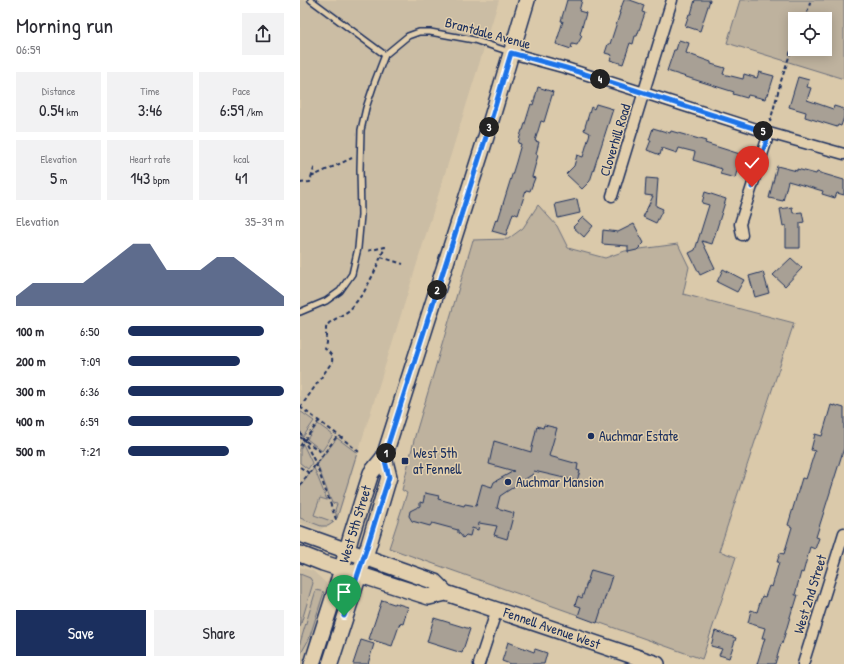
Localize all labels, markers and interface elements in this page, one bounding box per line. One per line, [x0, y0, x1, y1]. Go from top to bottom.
text: Morning run [16, 10, 113, 40]
street label: Brantdale Avenue [443, 12, 534, 53]
map controls [788, 12, 832, 56]
button: locate [788, 12, 832, 56]
button: share [242, 13, 284, 55]
text: 06:59 [16, 40, 40, 58]
pin: 4 [590, 69, 610, 89]
text: 4 [598, 72, 602, 86]
text: Distance [42, 84, 75, 98]
text: Time [140, 84, 160, 98]
text: Pace [232, 84, 250, 98]
text: 0.54 [39, 98, 64, 121]
text: 3:46 [138, 98, 162, 121]
text: 6:59 [220, 98, 244, 121]
street label: Cloverhill Road [594, 101, 635, 178]
text: km [64, 105, 78, 119]
text: /km [244, 105, 263, 119]
pin: 3 [479, 117, 499, 137]
text: 3 [487, 120, 491, 134]
pin: 5 [753, 121, 773, 141]
text: 5 [761, 124, 765, 138]
pin [735, 146, 769, 187]
text: Elevation [40, 152, 77, 166]
text: Heart rate [129, 152, 171, 166]
text: kcal [233, 152, 249, 166]
icon: check [741, 152, 763, 174]
text: 5 [50, 166, 57, 189]
text: 143 [130, 166, 150, 189]
text: 41 [235, 166, 248, 189]
text: m [57, 173, 67, 187]
text: bpm [150, 173, 170, 187]
text: Elevation [16, 212, 59, 230]
text: 35–39 m [245, 212, 284, 230]
pin: 2 [427, 280, 447, 300]
text: 2 [434, 283, 440, 297]
text: 100 m [16, 322, 44, 340]
text: 6:50 [80, 322, 100, 340]
text: 200 m [16, 352, 46, 370]
text: 7:09 [80, 352, 100, 370]
text: 300 m [16, 382, 45, 400]
text: 6:36 [80, 382, 99, 400]
text: 400 m [16, 412, 44, 430]
text: 6:59 [80, 412, 98, 430]
place label: Auchmar Estate [599, 426, 679, 445]
marker: Auchmar Estate [586, 431, 596, 441]
text: 500 m [16, 442, 45, 460]
text: 7:21 [80, 442, 100, 460]
pin: 1 [376, 443, 396, 463]
place label: West 5th at Fennell [413, 443, 463, 478]
text: 1 [384, 446, 388, 460]
marker: West 5th at Fennell [400, 456, 410, 466]
place label: Auchmar Mansion [516, 472, 604, 491]
marker: Auchmar Mansion [503, 477, 513, 487]
street label: West 5th Street [334, 483, 375, 565]
street label: West 2nd Street [788, 552, 831, 636]
pin [327, 575, 361, 616]
icon: arrive [333, 581, 355, 603]
street label: Fennell Avenue West [500, 602, 603, 653]
button: Save [16, 610, 146, 656]
button: Share [154, 610, 284, 656]

